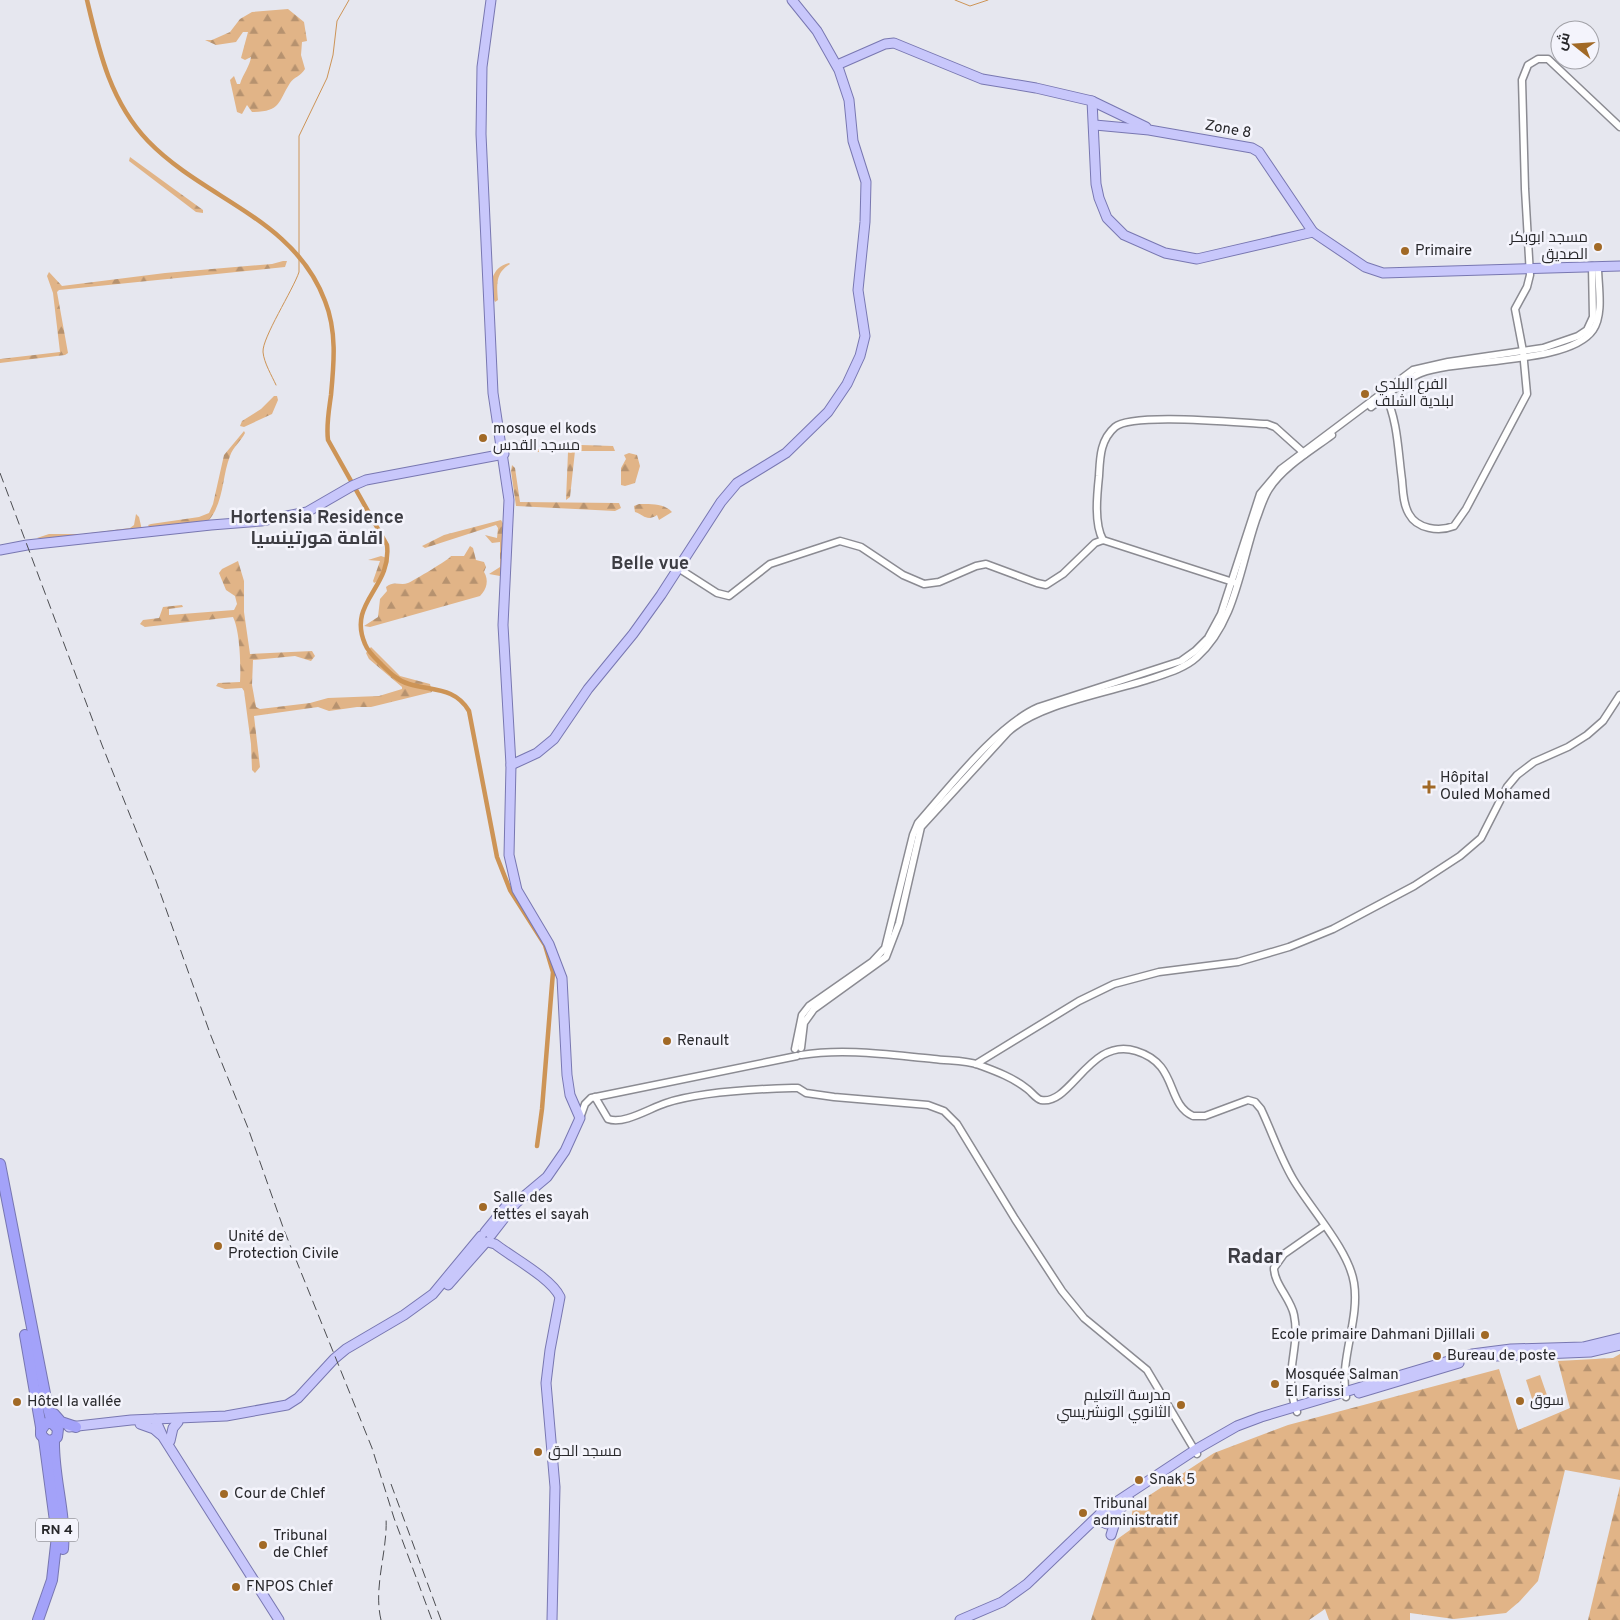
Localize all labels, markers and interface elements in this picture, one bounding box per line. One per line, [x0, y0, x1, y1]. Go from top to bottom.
north arrow [1550, 20, 1600, 70]
text: ش [1552, 30, 1575, 53]
street label: Zone 8 [1203, 117, 1253, 143]
place label: مسجد ابوبكر الصديق [1509, 229, 1588, 265]
marker: مسجد ابوبكر الصديق [1592, 241, 1604, 253]
place label: Primaire [1415, 242, 1472, 261]
marker: Primaire [1399, 245, 1411, 257]
place label: الفرع البلدي لبلدية الشلف [1375, 376, 1454, 412]
marker: الفرع البلدي لبلدية الشلف [1359, 388, 1371, 400]
place label: mosque el kods مسجد القدس [493, 420, 597, 456]
marker: mosque el kods مسجد القدس [477, 432, 489, 444]
district label: Hortensia Residence اقامة هورتينسيا [230, 507, 404, 551]
district label: Belle vue [611, 553, 689, 576]
place label: Hôpital Ouled Mohamed [1440, 769, 1550, 805]
marker: Hôpital Ouled Mohamed [1422, 780, 1436, 794]
place label: Renault [677, 1032, 729, 1051]
marker: Renault [661, 1035, 673, 1047]
place label: Salle des fettes el sayah [493, 1189, 589, 1225]
marker: Salle des fettes el sayah [477, 1201, 489, 1213]
place label: Unité de Protection Civile [228, 1228, 339, 1264]
marker: Unité de Protection Civile [212, 1240, 224, 1252]
district label: Radar [1227, 1245, 1283, 1271]
place label: Ecole primaire Dahmani Djillali [1271, 1326, 1475, 1345]
marker: Ecole primaire Dahmani Djillali [1479, 1329, 1491, 1341]
place label: Bureau de poste [1447, 1347, 1556, 1366]
marker: Bureau de poste [1431, 1350, 1443, 1362]
place label: Mosquée Salman El Farissi [1285, 1366, 1399, 1402]
marker: Mosquée Salman El Farissi [1269, 1378, 1281, 1390]
place label: مدرسة التعليم الثانوي الونشريسي [1056, 1387, 1171, 1424]
place label: سوق [1530, 1392, 1564, 1411]
place label: Hôtel la vallée [27, 1393, 121, 1412]
marker: سوق [1514, 1395, 1526, 1407]
marker: Hôtel la vallée [11, 1396, 23, 1408]
marker: مدرسة التعليم الثانوي الونشريسي [1175, 1399, 1187, 1411]
place label: مسجد الحق [548, 1443, 622, 1462]
marker: مسجد الحق [532, 1446, 544, 1458]
place label: Snak 5 [1149, 1471, 1195, 1490]
marker: Snak 5 [1133, 1474, 1145, 1486]
place label: Cour de Chlef [234, 1485, 325, 1504]
marker: Cour de Chlef [218, 1488, 230, 1500]
place label: Tribunal administratif [1093, 1495, 1178, 1531]
marker: Tribunal administratif [1077, 1507, 1089, 1519]
road number: RN 4 [36, 1518, 78, 1542]
place label: Tribunal de Chlef [273, 1527, 328, 1563]
marker: Tribunal de Chlef [257, 1539, 269, 1551]
place label: FNPOS Chlef [246, 1578, 333, 1597]
marker: FNPOS Chlef [230, 1581, 242, 1593]

